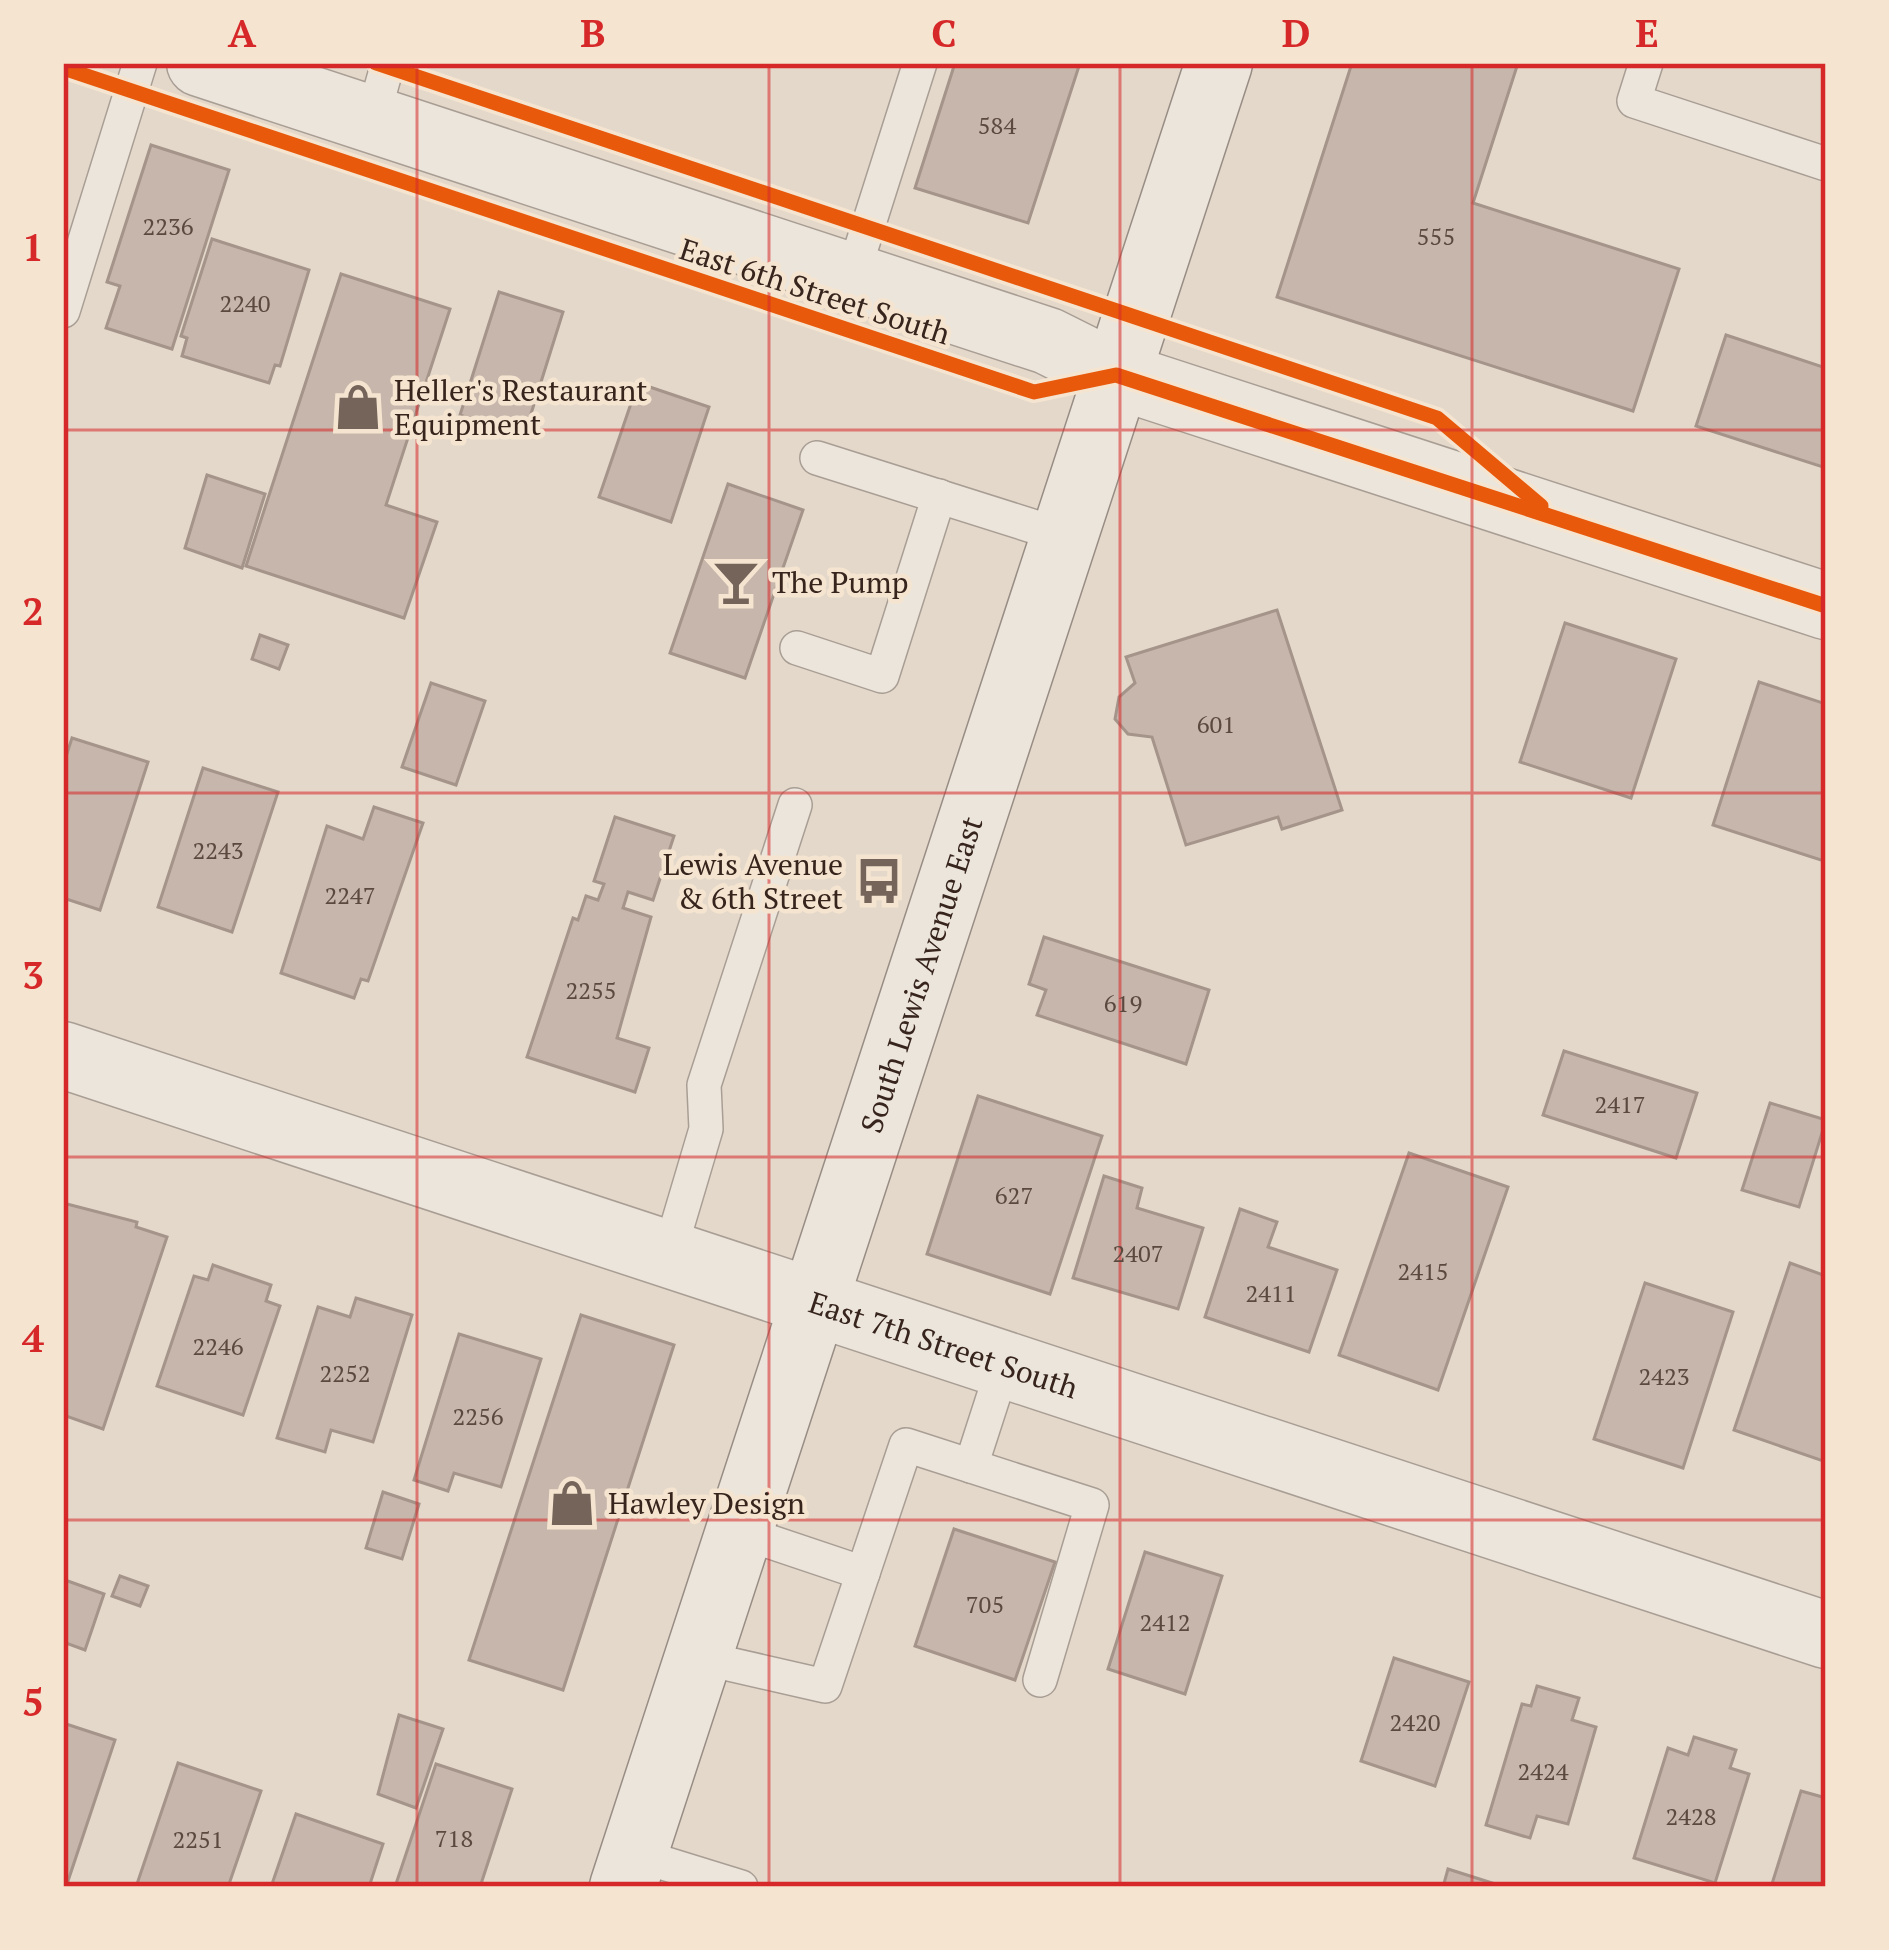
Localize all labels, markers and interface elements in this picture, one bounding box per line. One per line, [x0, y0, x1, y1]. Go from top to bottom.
text: A [228, 6, 257, 58]
text: B [580, 6, 606, 58]
text: C [931, 6, 957, 58]
text: D [1282, 6, 1310, 58]
text: E [1635, 6, 1659, 58]
house number: 584 [978, 109, 1016, 141]
house number: 2236 [142, 210, 194, 242]
text: 1 [22, 220, 44, 272]
house number: 555 [1417, 220, 1455, 252]
street label: East 6th Street South [675, 228, 956, 354]
house number: 2240 [219, 287, 271, 319]
place label: Heller's Restaurant Equipment [394, 370, 647, 444]
shop icon: Heller's Restaurant Equipment [333, 382, 383, 432]
bar icon: The Pump [711, 557, 761, 607]
place label: The Pump [772, 562, 909, 602]
text: 2 [22, 584, 44, 636]
house number: 601 [1197, 708, 1235, 740]
street label: South Lewis Avenue East [851, 811, 992, 1138]
house number: 2243 [192, 834, 244, 866]
place label: Lewis Avenue & 6th Street [663, 844, 843, 918]
bus stop icon: Lewis Avenue & 6th Street [854, 856, 904, 906]
house number: 2247 [324, 879, 376, 911]
text: 3 [22, 948, 44, 1000]
house number: 2255 [565, 974, 617, 1006]
house number: 619 [1104, 987, 1142, 1019]
house number: 2417 [1594, 1088, 1646, 1120]
house number: 627 [995, 1179, 1033, 1211]
house number: 2407 [1112, 1237, 1164, 1269]
house number: 2415 [1397, 1255, 1449, 1287]
house number: 2411 [1245, 1277, 1297, 1309]
street label: East 7th Street South [804, 1282, 1084, 1408]
text: 4 [22, 1311, 44, 1363]
house number: 2246 [192, 1330, 244, 1362]
house number: 2252 [319, 1357, 371, 1389]
house number: 2423 [1638, 1360, 1690, 1392]
house number: 2256 [452, 1400, 504, 1432]
shop icon: Hawley Design [547, 1478, 597, 1528]
place label: Hawley Design [608, 1483, 805, 1523]
house number: 705 [966, 1588, 1004, 1620]
house number: 2412 [1139, 1606, 1191, 1638]
text: 5 [22, 1675, 44, 1727]
house number: 2420 [1389, 1706, 1441, 1738]
house number: 2424 [1517, 1755, 1569, 1787]
house number: 2428 [1665, 1800, 1717, 1832]
house number: 718 [435, 1822, 473, 1854]
house number: 2251 [172, 1823, 224, 1855]

